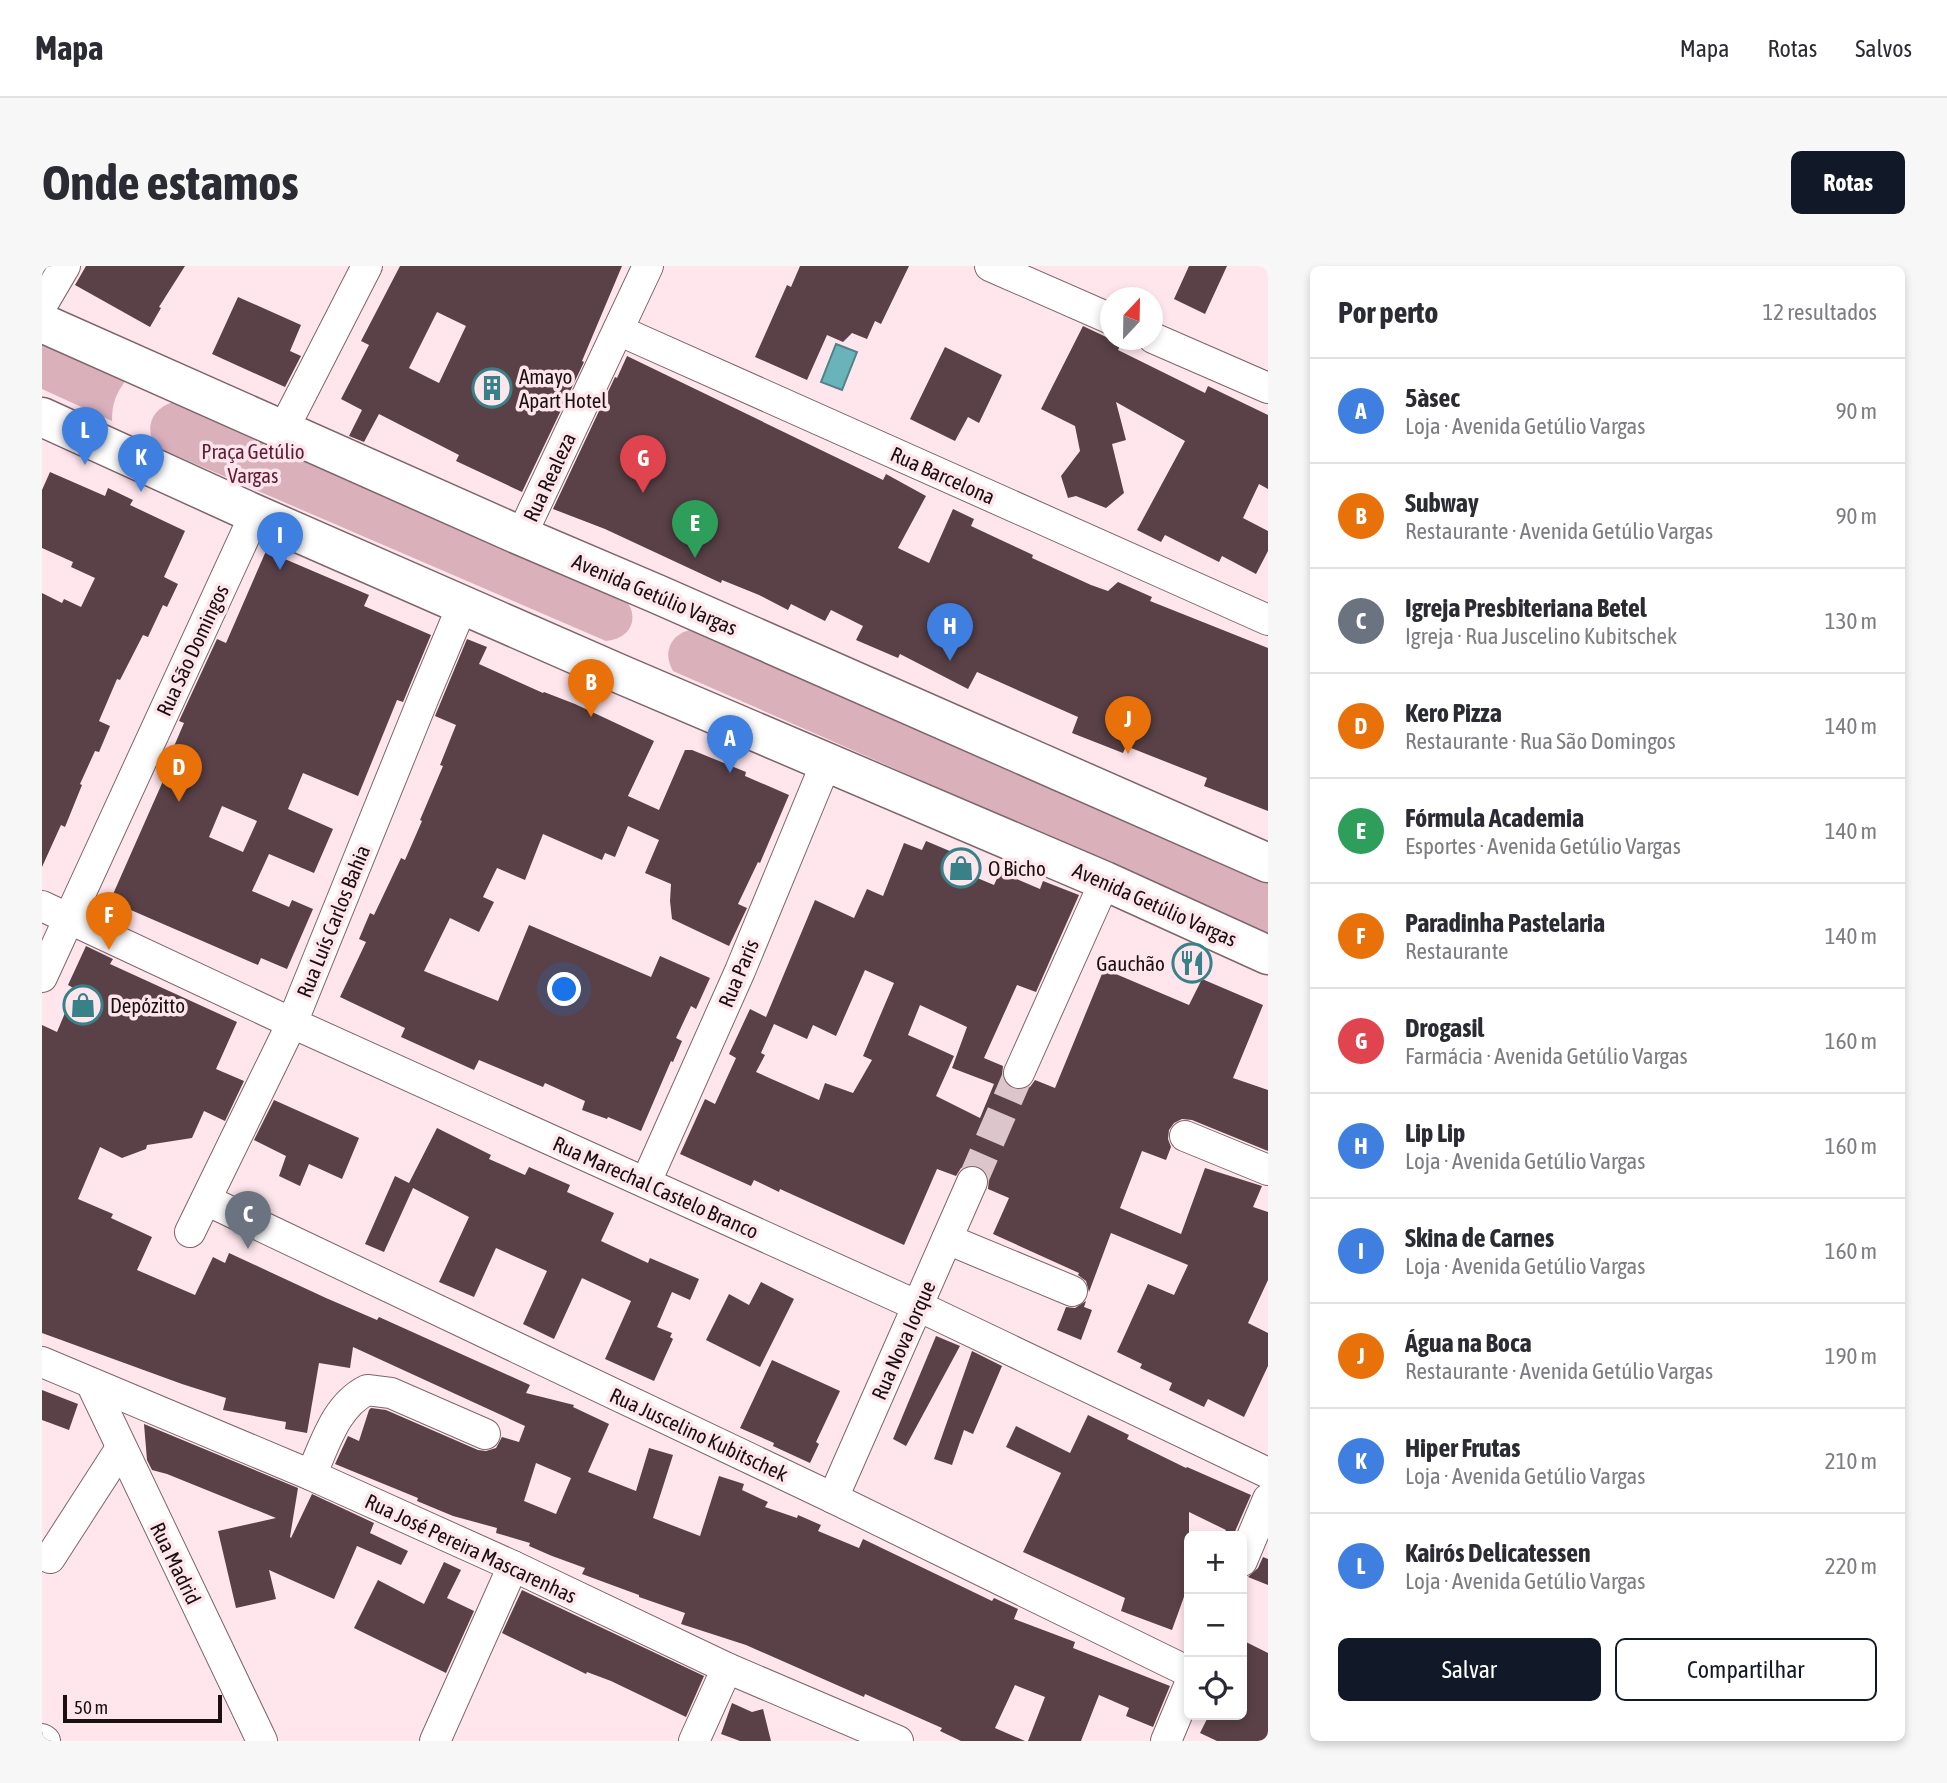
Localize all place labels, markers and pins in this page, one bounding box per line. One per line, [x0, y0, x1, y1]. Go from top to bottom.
place label: Amayo Apart Hotel [519, 364, 607, 412]
building icon: Amayo Apart Hotel [471, 367, 513, 409]
pin: L [62, 407, 108, 465]
pin: K [118, 434, 164, 492]
pin: G [620, 435, 666, 493]
pin: E [672, 500, 718, 558]
pin: I [257, 512, 303, 570]
pin: H [927, 603, 973, 661]
pin: B [568, 659, 614, 717]
pin: J [1105, 696, 1151, 754]
pin: A [707, 715, 753, 773]
pin: D [156, 744, 202, 802]
shop icon: O Bicho [940, 847, 982, 889]
place label: O Bicho [988, 856, 1046, 880]
pin: F [86, 892, 132, 950]
restaurant icon: Gauchão [1171, 942, 1213, 984]
place label: Gauchão [1096, 951, 1165, 975]
shop icon: Depózitto [62, 984, 104, 1026]
place label: Depózitto [110, 993, 185, 1017]
pin: C [225, 1191, 271, 1249]

